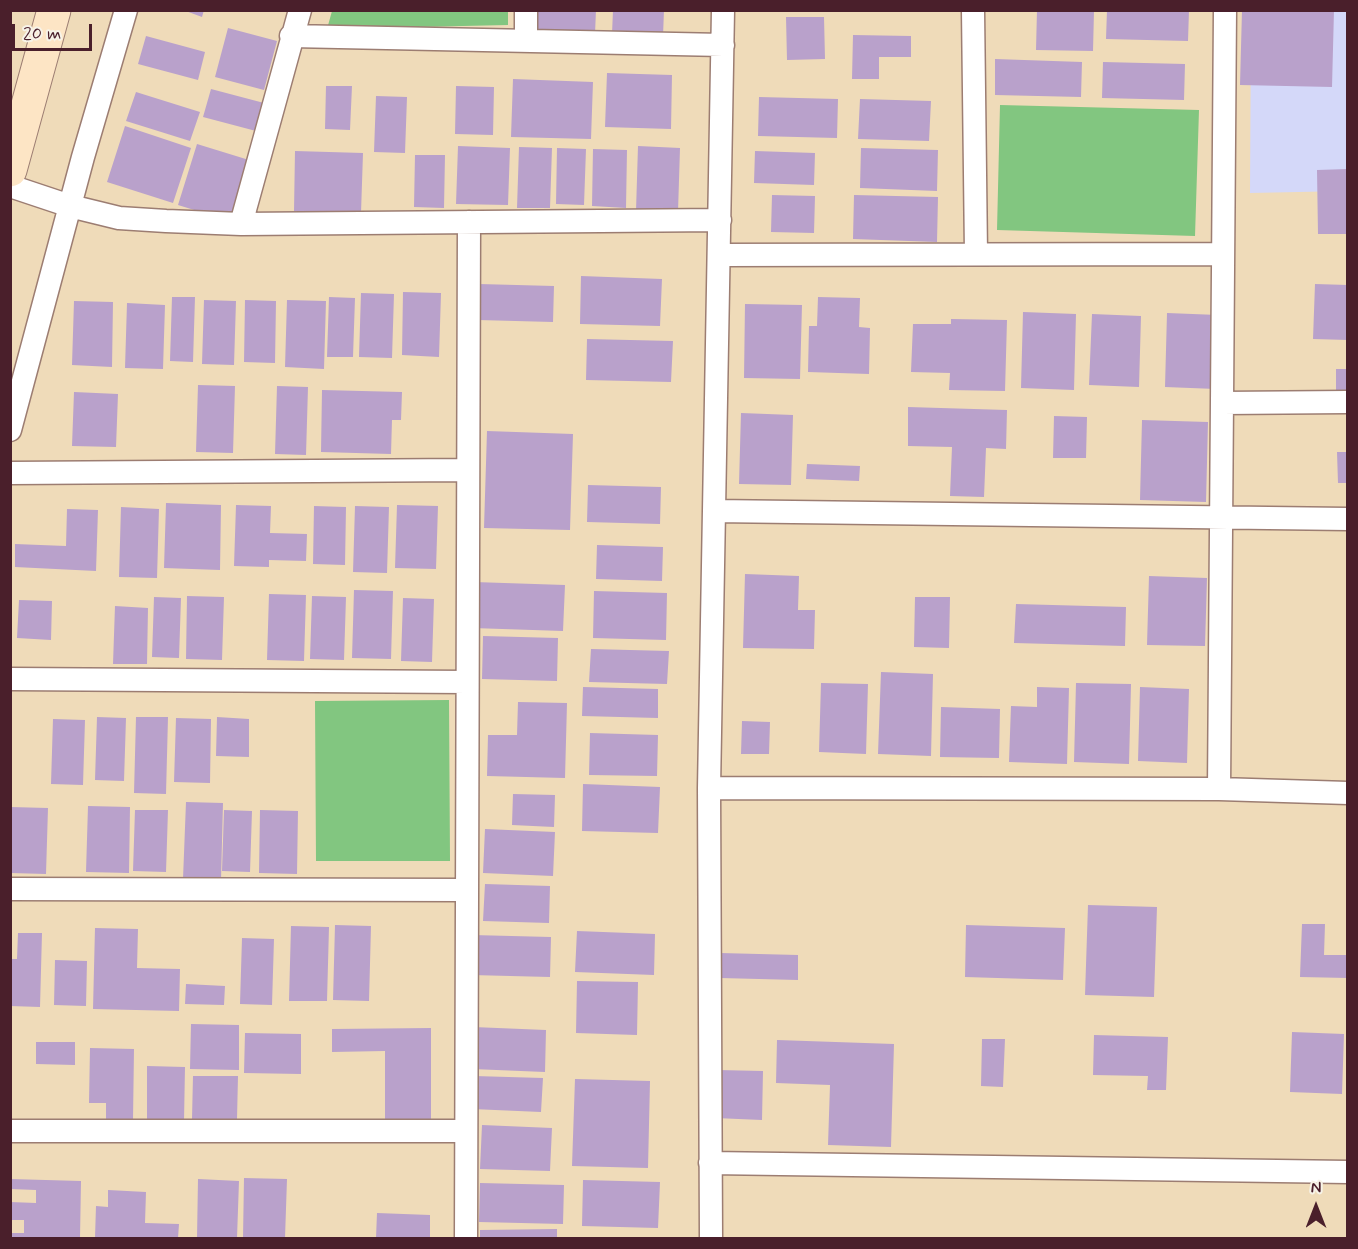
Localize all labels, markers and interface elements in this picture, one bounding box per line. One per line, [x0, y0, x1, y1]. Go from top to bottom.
scale bar [15, 12, 94, 50]
text: 20 m [23, 22, 61, 46]
north arrow [1286, 1177, 1346, 1237]
text: N [1311, 1178, 1321, 1199]

